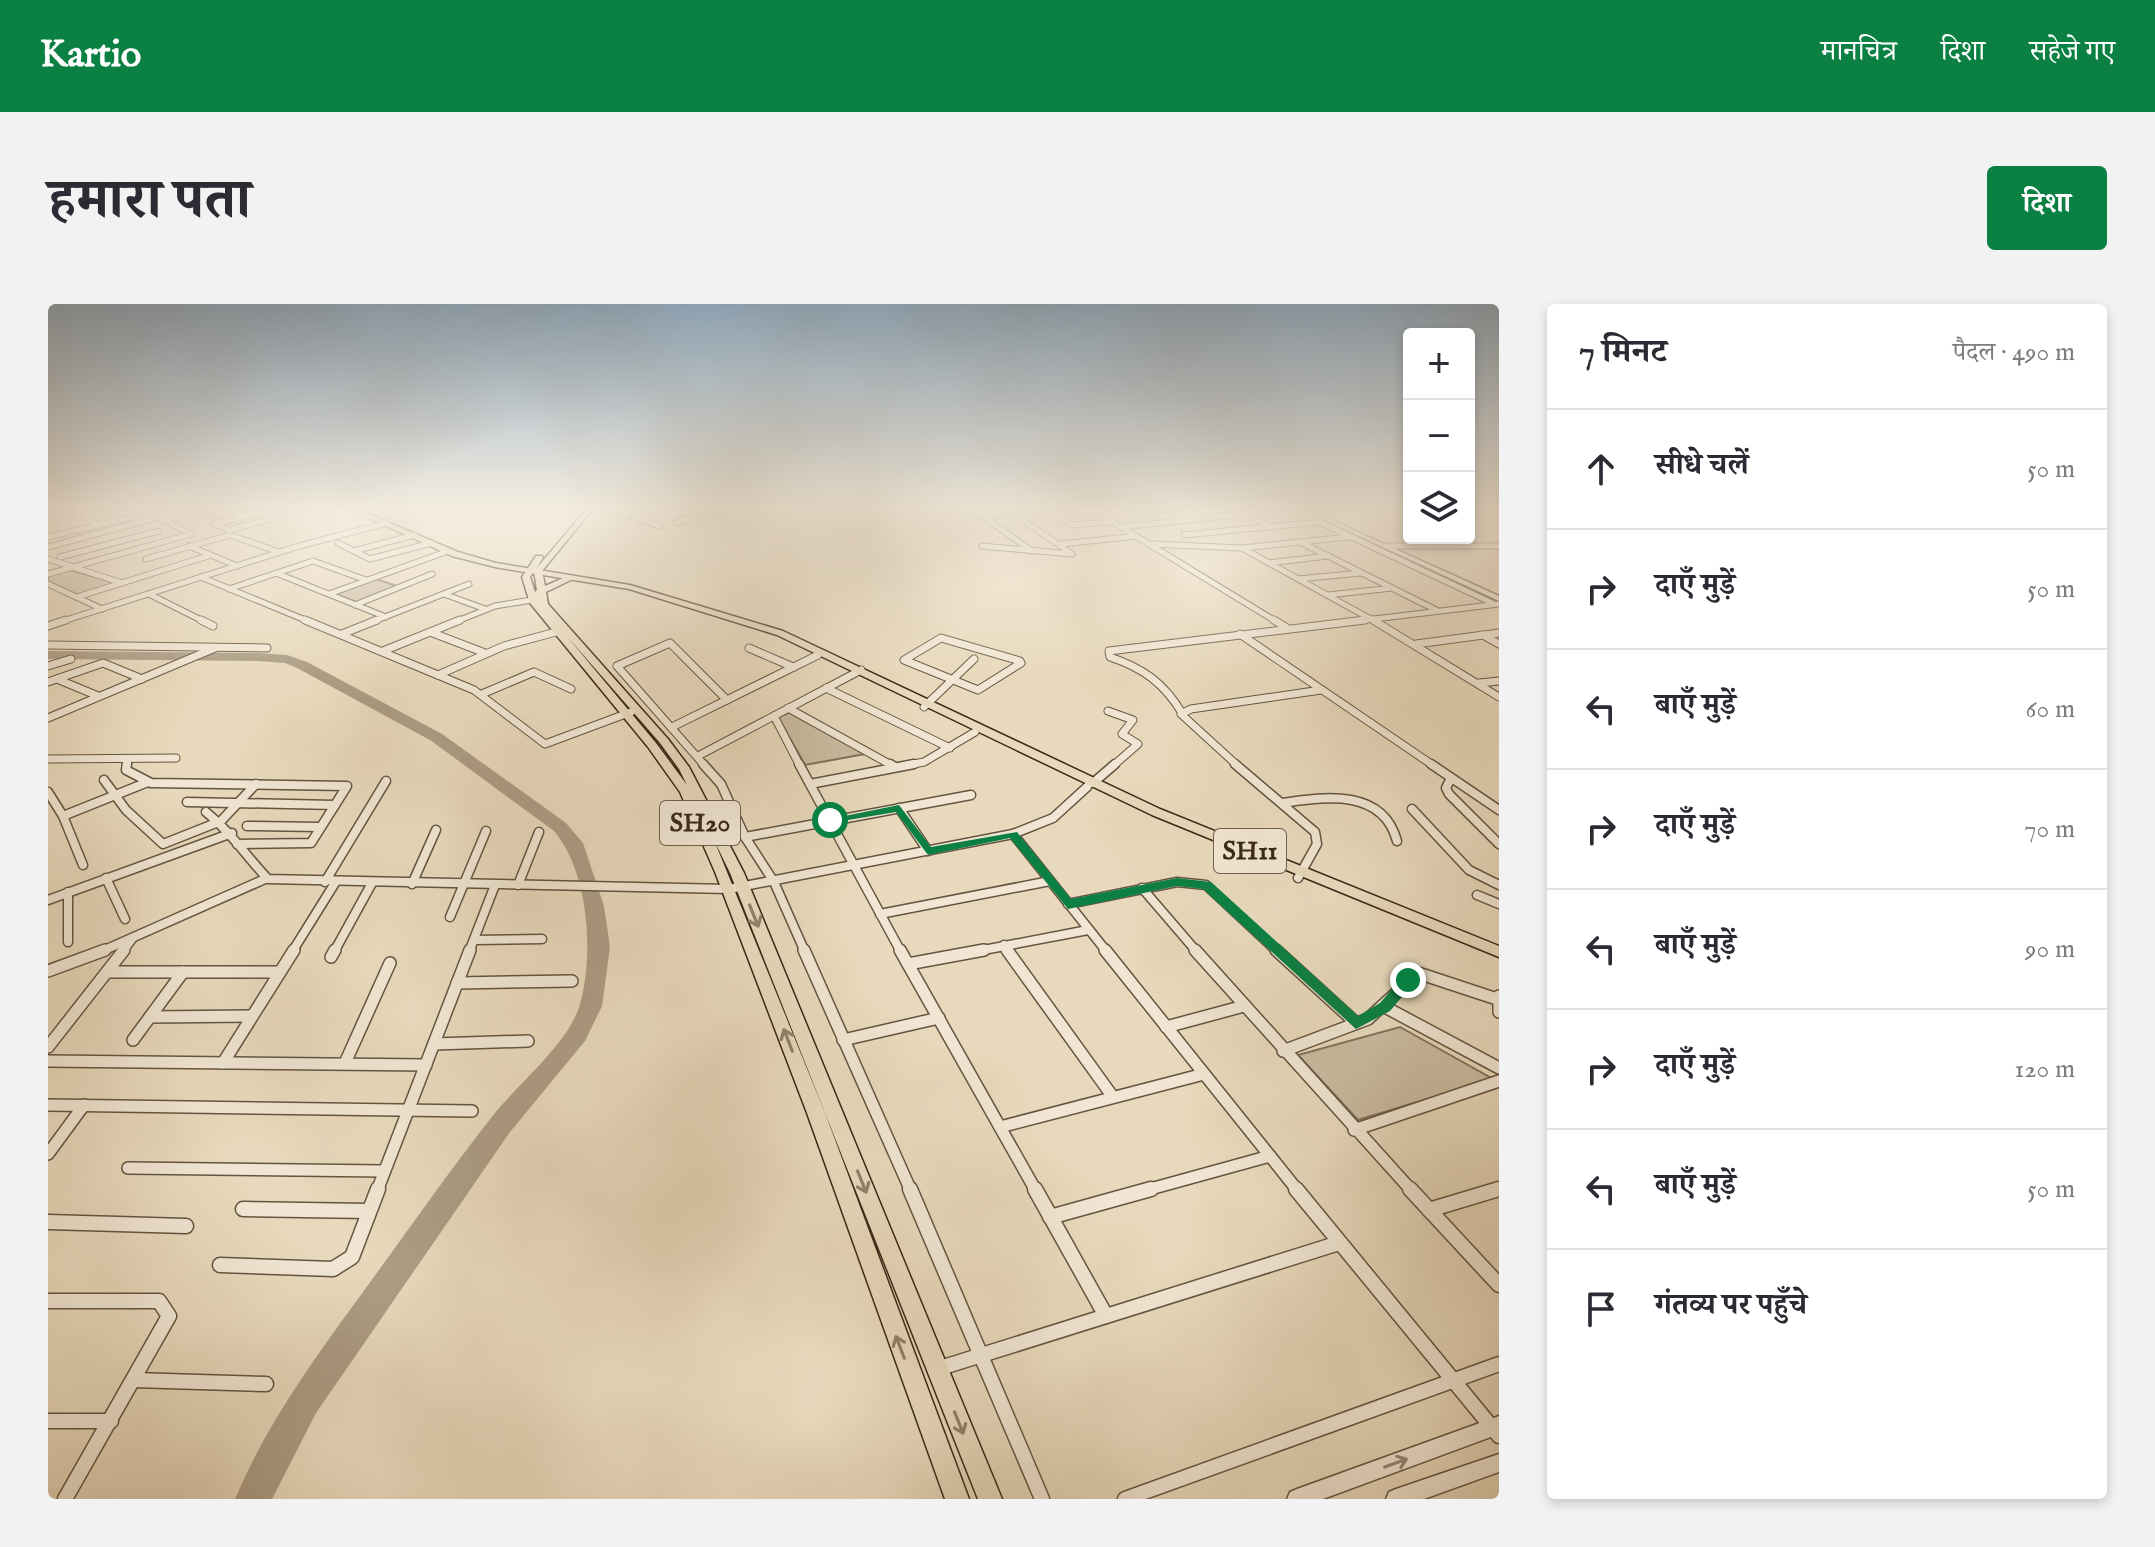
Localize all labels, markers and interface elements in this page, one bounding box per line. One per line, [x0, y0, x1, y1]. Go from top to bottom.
text: Kartio [40, 32, 141, 80]
text: मानचित्र [1821, 35, 1897, 70]
text: दिशा [1941, 35, 1985, 70]
text: सहेजे गए [2029, 35, 2115, 70]
text: हमारा पता [48, 166, 251, 237]
button: दिशा [1987, 166, 2107, 250]
map controls [1403, 328, 1475, 544]
button: + [1403, 328, 1475, 400]
text: 7 मिनट [1579, 331, 1667, 374]
text: पैदल · 490 m [1953, 336, 2075, 369]
button: − [1403, 400, 1475, 472]
icon: ahead [1579, 447, 1623, 491]
text: सीधे चलें [1655, 447, 1749, 485]
text: 50 m [2027, 453, 2075, 486]
button: layers [1403, 472, 1475, 544]
icon: right [1579, 567, 1623, 611]
text: दाएँ मुड़ें [1655, 567, 1735, 605]
text: 50 m [2027, 573, 2075, 606]
icon: left [1579, 687, 1623, 731]
text: बाएँ मुड़ें [1655, 687, 1736, 725]
text: 60 m [2026, 693, 2075, 726]
road number: SH20 [660, 801, 740, 845]
route start [812, 802, 848, 838]
icon: right [1579, 807, 1623, 851]
text: दाएँ मुड़ें [1655, 807, 1735, 845]
text: 70 m [2024, 813, 2075, 846]
road number: SH11 [1214, 829, 1286, 873]
one-way arrow [748, 903, 763, 928]
icon: left [1579, 927, 1623, 971]
text: बाएँ मुड़ें [1655, 927, 1736, 965]
text: 90 m [2025, 933, 2075, 966]
route end [1390, 962, 1426, 998]
one-way arrow [780, 1028, 794, 1053]
icon: right [1579, 1047, 1623, 1091]
text: दाएँ मुड़ें [1655, 1047, 1735, 1085]
text: 120 m [2015, 1053, 2075, 1086]
icon: left [1579, 1167, 1623, 1211]
text: बाएँ मुड़ें [1655, 1167, 1736, 1205]
one-way arrow [856, 1169, 870, 1194]
text: 50 m [2027, 1173, 2075, 1206]
icon: arrive [1579, 1287, 1623, 1331]
text: गंतव्य पर पहुँचे [1655, 1287, 1807, 1325]
one-way arrow [892, 1336, 906, 1360]
one-way arrow [953, 1411, 968, 1435]
one-way arrow [1383, 1454, 1408, 1469]

